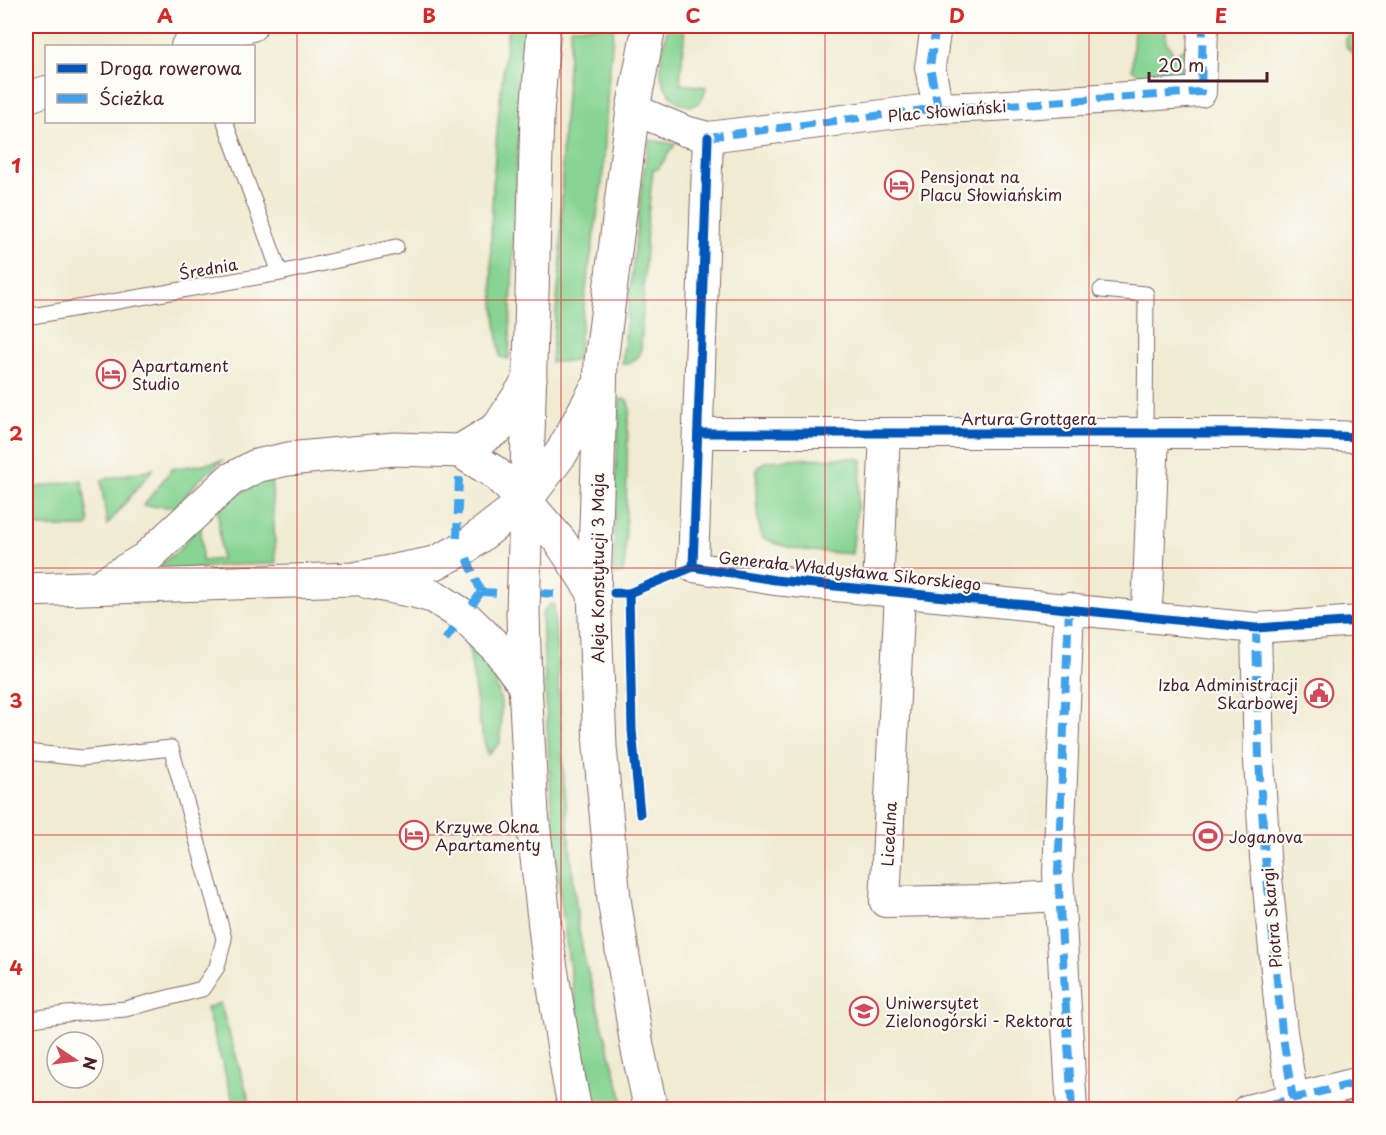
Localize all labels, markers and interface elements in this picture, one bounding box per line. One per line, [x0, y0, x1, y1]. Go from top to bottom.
text: A [157, 0, 173, 30]
text: B [422, 0, 436, 30]
text: C [685, 0, 701, 30]
text: D [949, 0, 965, 30]
text: E [1215, 0, 1227, 30]
legend [45, 45, 255, 123]
scale bar [1149, 45, 1268, 83]
text: 20 m [1158, 51, 1204, 78]
text: Droga rowerowa [99, 54, 242, 81]
text: Ścieżka [99, 84, 165, 111]
street label: Plac Słowiański [887, 93, 1007, 127]
text: 1 [11, 150, 21, 180]
place label: Pensjonat na Placu Słowiańskim [920, 164, 1062, 206]
hotel icon: Pensjonat na Placu Słowiańskim [883, 169, 915, 201]
street label: Średnia [177, 251, 239, 285]
place label: Apartament Studio [132, 353, 229, 395]
hotel icon: Apartament Studio [95, 358, 127, 390]
street label: Artura Grottgera [961, 406, 1097, 430]
text: 2 [9, 418, 23, 448]
street label: Aleja Konstytucji 3 Maja [585, 473, 609, 663]
street label: Generała Władysława Sikorskiego [717, 544, 983, 596]
place label: Izba Administracji Skarbowej [1158, 672, 1298, 714]
public building icon: Izba Administracji Skarbowej [1303, 677, 1335, 709]
text: 3 [9, 685, 23, 715]
street label: Licealna [874, 801, 902, 867]
place label: Krzywe Okna Apartamenty [435, 814, 541, 856]
hotel icon: Krzywe Okna Apartamenty [398, 819, 430, 851]
sports icon: Joganova [1192, 820, 1224, 852]
place label: Joganova [1229, 824, 1303, 848]
street label: Piotra Skargi [1255, 867, 1287, 969]
text: 4 [9, 952, 23, 982]
place label: Uniwersytet Zielonogórski - Rektorat [885, 990, 1073, 1032]
school or university icon: Uniwersytet Zielonogórski - Rektorat [848, 995, 880, 1027]
north arrow [45, 1030, 105, 1090]
text: N [77, 1055, 104, 1072]

